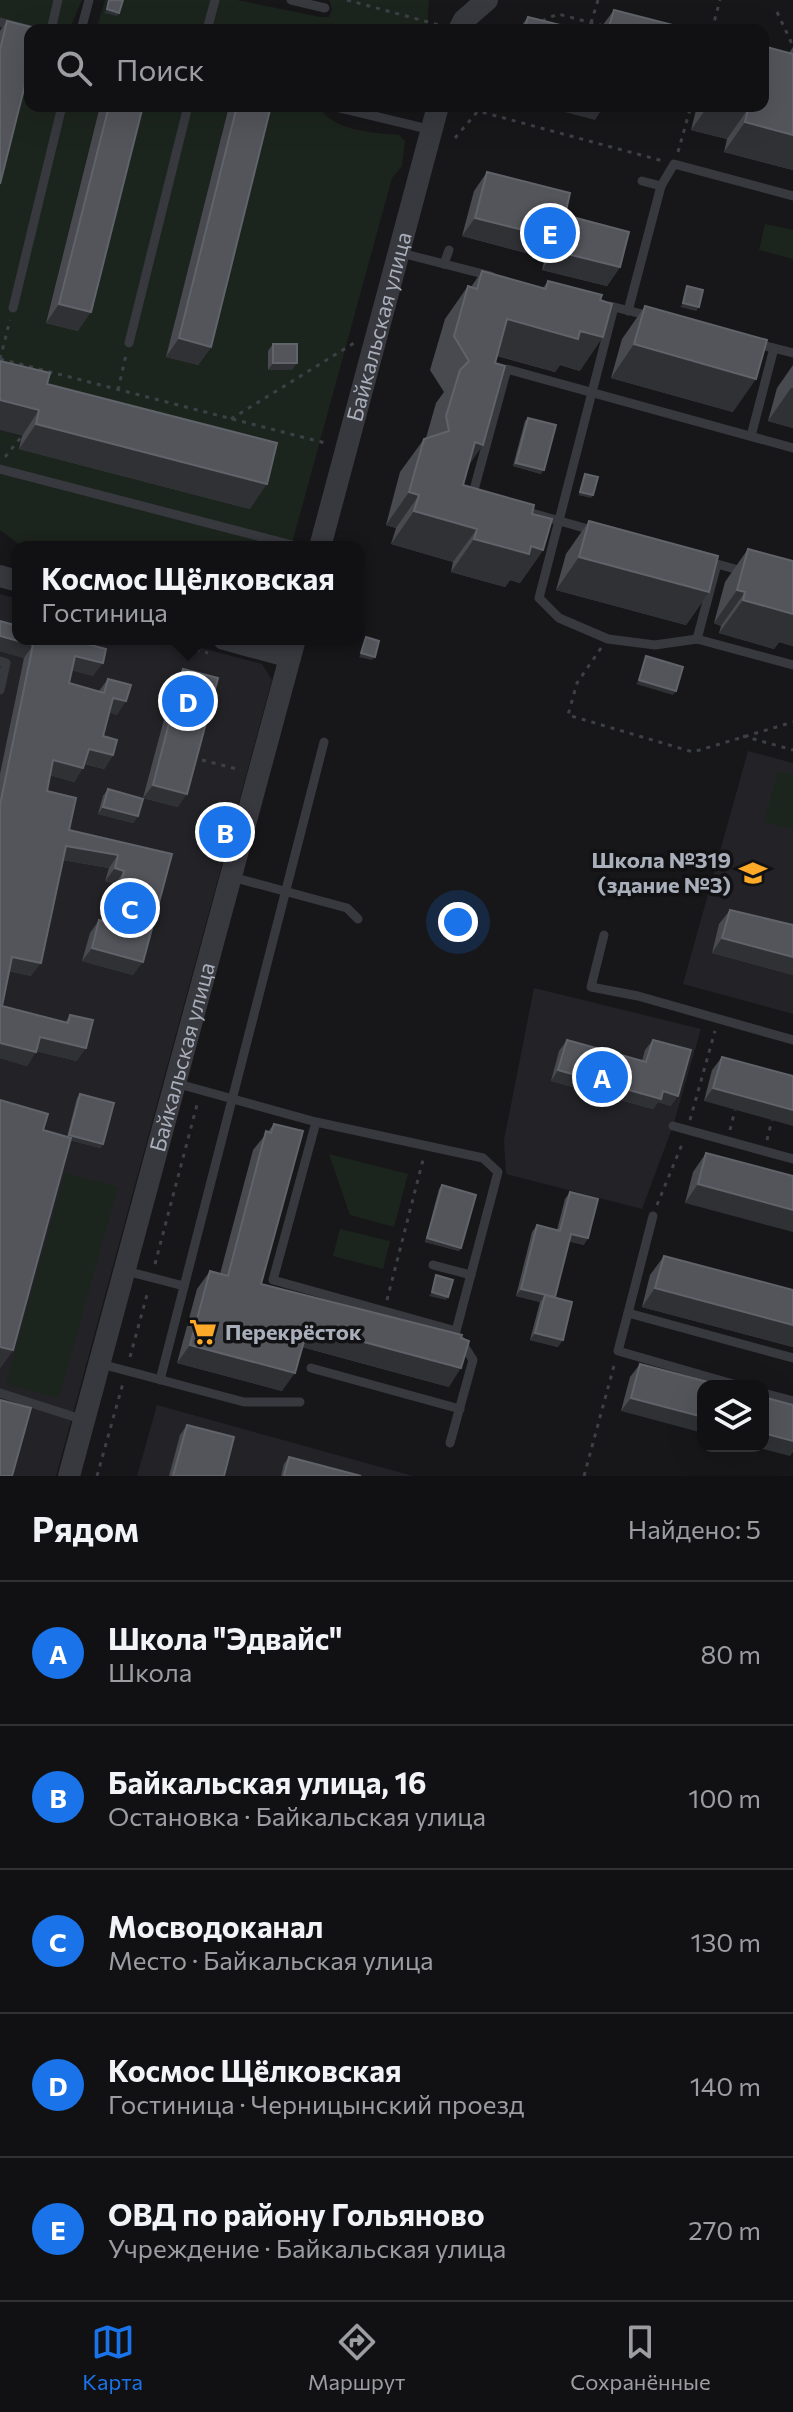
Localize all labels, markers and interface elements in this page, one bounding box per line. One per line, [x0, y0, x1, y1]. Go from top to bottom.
search box [24, 24, 769, 112]
icon: search [52, 46, 96, 90]
text: Поиск [116, 50, 204, 87]
pin: E [524, 203, 576, 263]
street label: Байкальская улица [340, 229, 417, 424]
popup [12, 541, 364, 645]
text: Космос Щёлковская [41, 559, 335, 596]
text: Гостиница [41, 596, 168, 627]
pin: D [162, 671, 214, 731]
pin: B [199, 802, 251, 862]
place label: Школа №319 (здание №3) [592, 846, 731, 898]
school or university icon: Школа №319 (здание №3) [738, 858, 768, 888]
pin: C [104, 878, 156, 938]
your location [438, 902, 478, 942]
street label: Байкальская улица [143, 959, 220, 1155]
pin: A [576, 1047, 628, 1107]
supermarket icon: Перекрёсток [188, 1317, 218, 1347]
place label: Перекрёсток [225, 1318, 362, 1345]
map controls [697, 1380, 769, 1452]
button: layers [697, 1380, 769, 1452]
text: Рядом [32, 1507, 139, 1549]
text: Найдено: 5 [628, 1513, 761, 1544]
text: Школа "Эдвайс" [108, 1619, 342, 1656]
text: A [49, 1638, 67, 1669]
text: 80 m [701, 1638, 761, 1669]
text: Школа [108, 1656, 192, 1687]
text: Байкальская улица, 16 [108, 1763, 427, 1800]
text: B [49, 1782, 67, 1813]
text: 100 m [688, 1782, 761, 1813]
text: Остановка · Байкальская улица [108, 1800, 486, 1831]
text: Мосводоканал [108, 1907, 323, 1944]
text: C [49, 1926, 67, 1957]
text: 130 m [690, 1926, 761, 1957]
text: Место · Байкальская улица [108, 1944, 434, 1975]
text: Космос Щёлковская [108, 2051, 402, 2088]
text: D [48, 2070, 68, 2101]
text: 140 m [690, 2070, 761, 2101]
text: Гостиница · Черницынский проезд [108, 2088, 524, 2119]
text: ОВД по району Гольяново [108, 2195, 485, 2232]
text: E [50, 2214, 66, 2245]
text: 270 m [688, 2214, 761, 2245]
text: Учреждение · Байкальская улица [108, 2232, 506, 2263]
tab: Карта [82, 2320, 143, 2395]
tab: Маршрут [308, 2320, 405, 2395]
tab: Сохранённые [570, 2320, 711, 2395]

